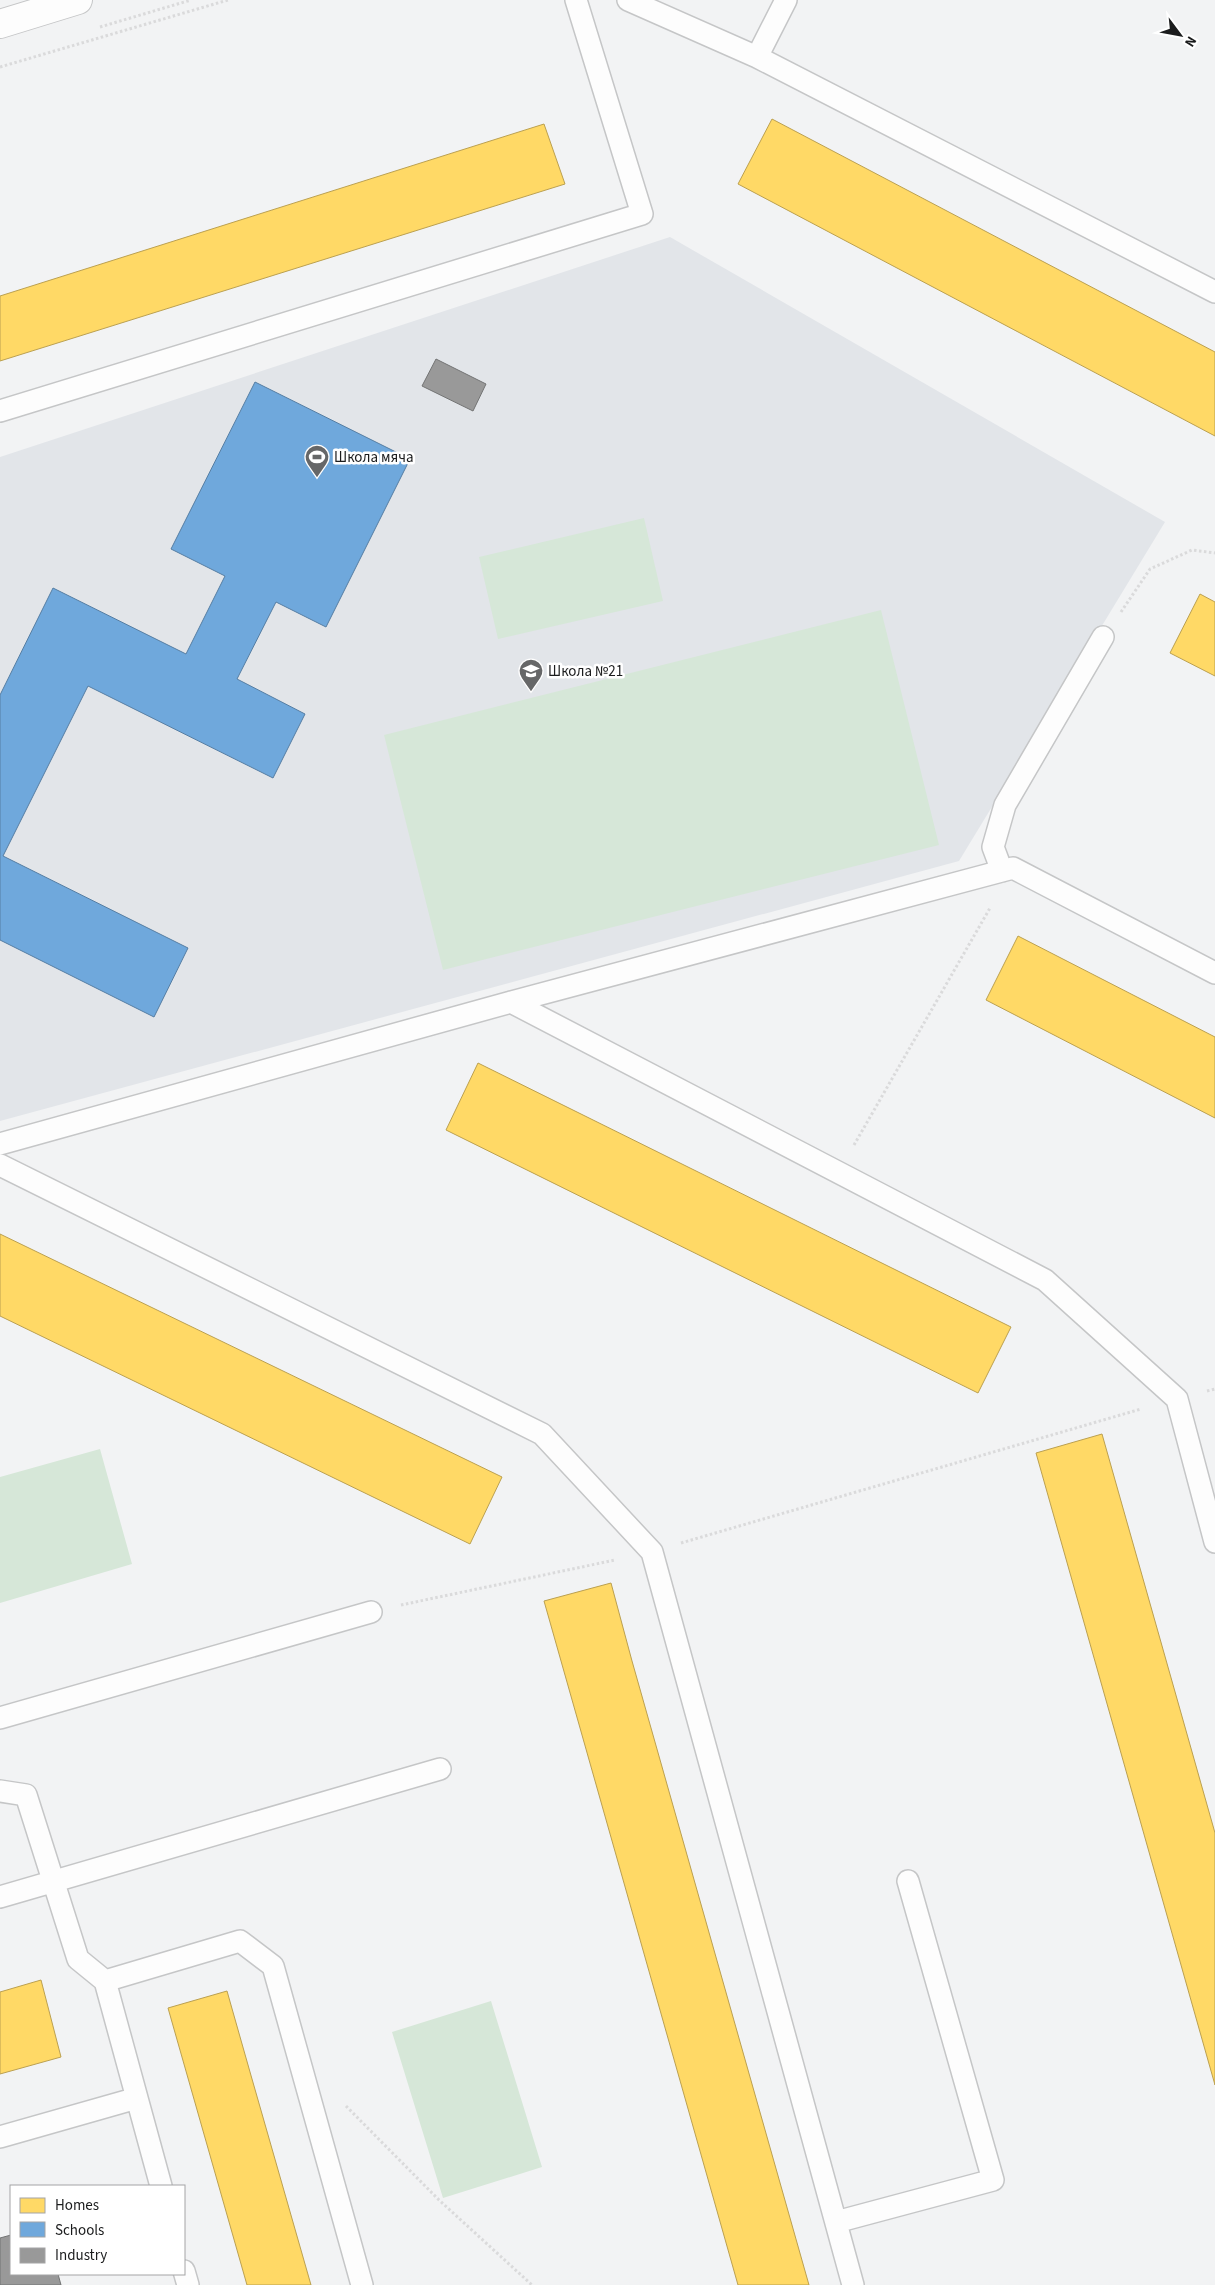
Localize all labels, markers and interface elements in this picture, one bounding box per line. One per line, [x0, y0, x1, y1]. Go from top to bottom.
north arrow [1155, 10, 1205, 60]
text: N [1179, 32, 1201, 51]
sports icon: Школа мяча [304, 444, 330, 478]
place label: Школа мяча [334, 447, 413, 468]
school or university icon: Школа №21 [518, 658, 544, 692]
place label: Школа №21 [548, 661, 623, 682]
legend [10, 2185, 185, 2275]
text: Homes [55, 2195, 99, 2216]
text: Schools [55, 2220, 104, 2241]
text: Industry [55, 2245, 107, 2266]

